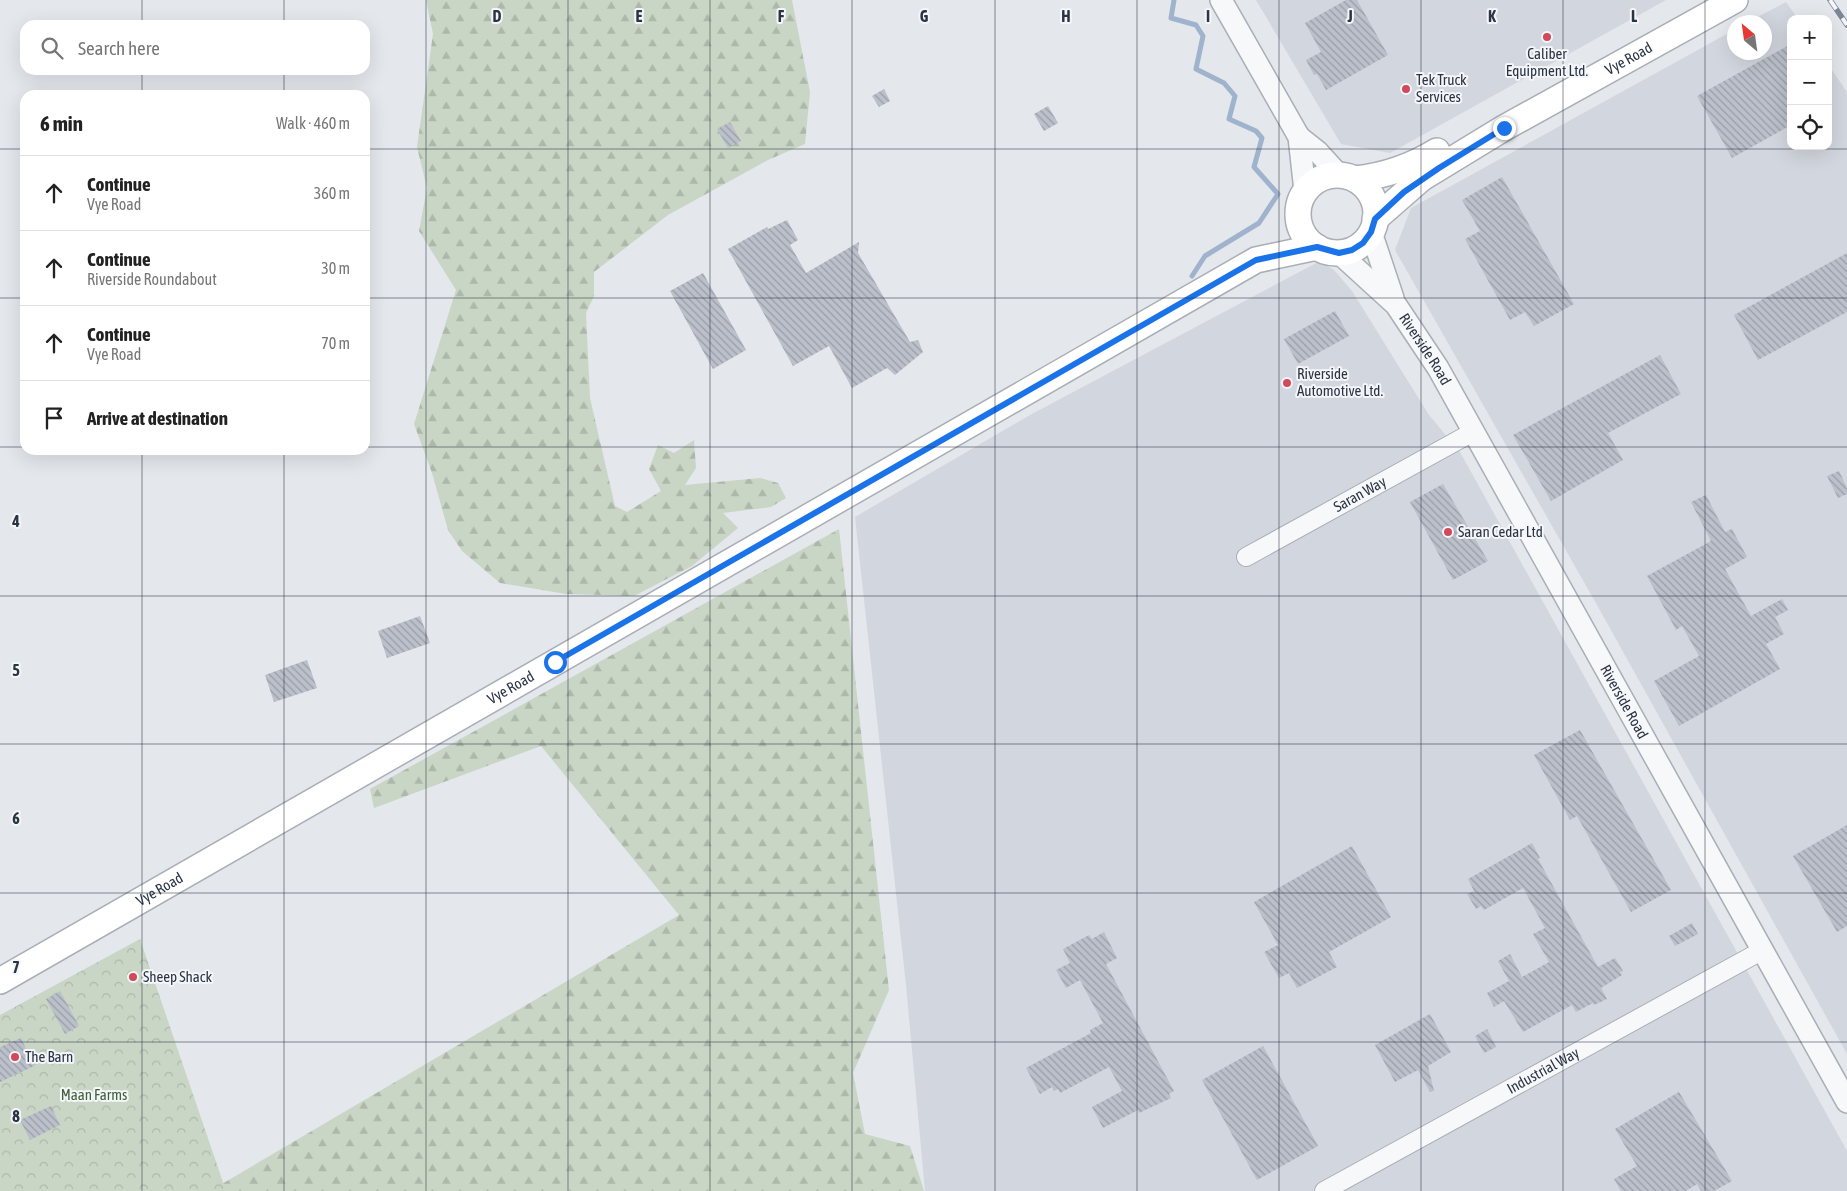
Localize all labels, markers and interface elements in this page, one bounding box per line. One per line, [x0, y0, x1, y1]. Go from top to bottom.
text: D [493, 7, 502, 25]
text: E [636, 7, 643, 25]
text: F [778, 7, 785, 25]
text: G [920, 7, 929, 25]
text: H [1061, 7, 1071, 25]
text: I [1206, 7, 1210, 25]
text: J [1346, 7, 1353, 25]
text: K [1488, 7, 1496, 25]
text: L [1631, 7, 1638, 25]
north arrow [1727, 15, 1772, 60]
map controls [1787, 15, 1832, 150]
button: + [1787, 15, 1832, 60]
search box [20, 20, 370, 75]
marker: Caliber Equipment Ltd. [1541, 31, 1553, 43]
icon: search [38, 34, 66, 62]
text: Search here [78, 37, 160, 59]
street label: Vye Road [1602, 39, 1655, 78]
place label: Caliber Equipment Ltd. [1506, 45, 1588, 79]
button: − [1787, 60, 1832, 105]
place label: Tek Truck Services [1416, 71, 1467, 105]
marker: Tek Truck Services [1400, 83, 1412, 95]
button: locate [1787, 105, 1832, 150]
text: 6 min [40, 111, 83, 135]
text: Walk · 460 m [276, 114, 350, 132]
route end [1493, 117, 1516, 140]
text: Continue [87, 173, 151, 195]
icon: ahead [40, 179, 68, 207]
text: 360 m [314, 184, 350, 202]
text: Vye Road [87, 195, 141, 213]
text: Continue [87, 248, 151, 270]
icon: ahead [40, 254, 68, 282]
text: 30 m [321, 259, 350, 277]
text: Riverside Roundabout [87, 270, 217, 288]
street label: Riverside Road [1396, 310, 1455, 388]
text: Continue [87, 323, 151, 345]
icon: ahead [40, 329, 68, 357]
text: 70 m [321, 334, 350, 352]
text: Vye Road [87, 345, 141, 363]
place label: Riverside Automotive Ltd. [1297, 365, 1383, 399]
marker: Riverside Automotive Ltd. [1281, 377, 1293, 389]
icon: arrive [40, 404, 68, 432]
text: Arrive at destination [87, 407, 228, 429]
street label: Saran Way [1330, 473, 1389, 515]
text: 4 [11, 512, 20, 530]
place label: Saran Cedar Ltd [1458, 523, 1543, 540]
marker: Saran Cedar Ltd [1442, 526, 1454, 538]
route start [544, 651, 567, 674]
text: 5 [12, 661, 20, 679]
street label: Riverside Road [1597, 662, 1652, 741]
street label: Vye Road [484, 667, 537, 707]
text: 6 [12, 809, 20, 827]
street label: Vye Road [133, 869, 186, 909]
text: 7 [12, 958, 20, 976]
place label: Sheep Shack [143, 968, 212, 985]
marker: Sheep Shack [127, 971, 139, 983]
street label: Industrial Way [1504, 1044, 1582, 1097]
place label: The Barn [25, 1048, 73, 1065]
marker: The Barn [9, 1051, 21, 1063]
park label: Maan Farms [61, 1086, 127, 1103]
text: 8 [12, 1107, 20, 1125]

